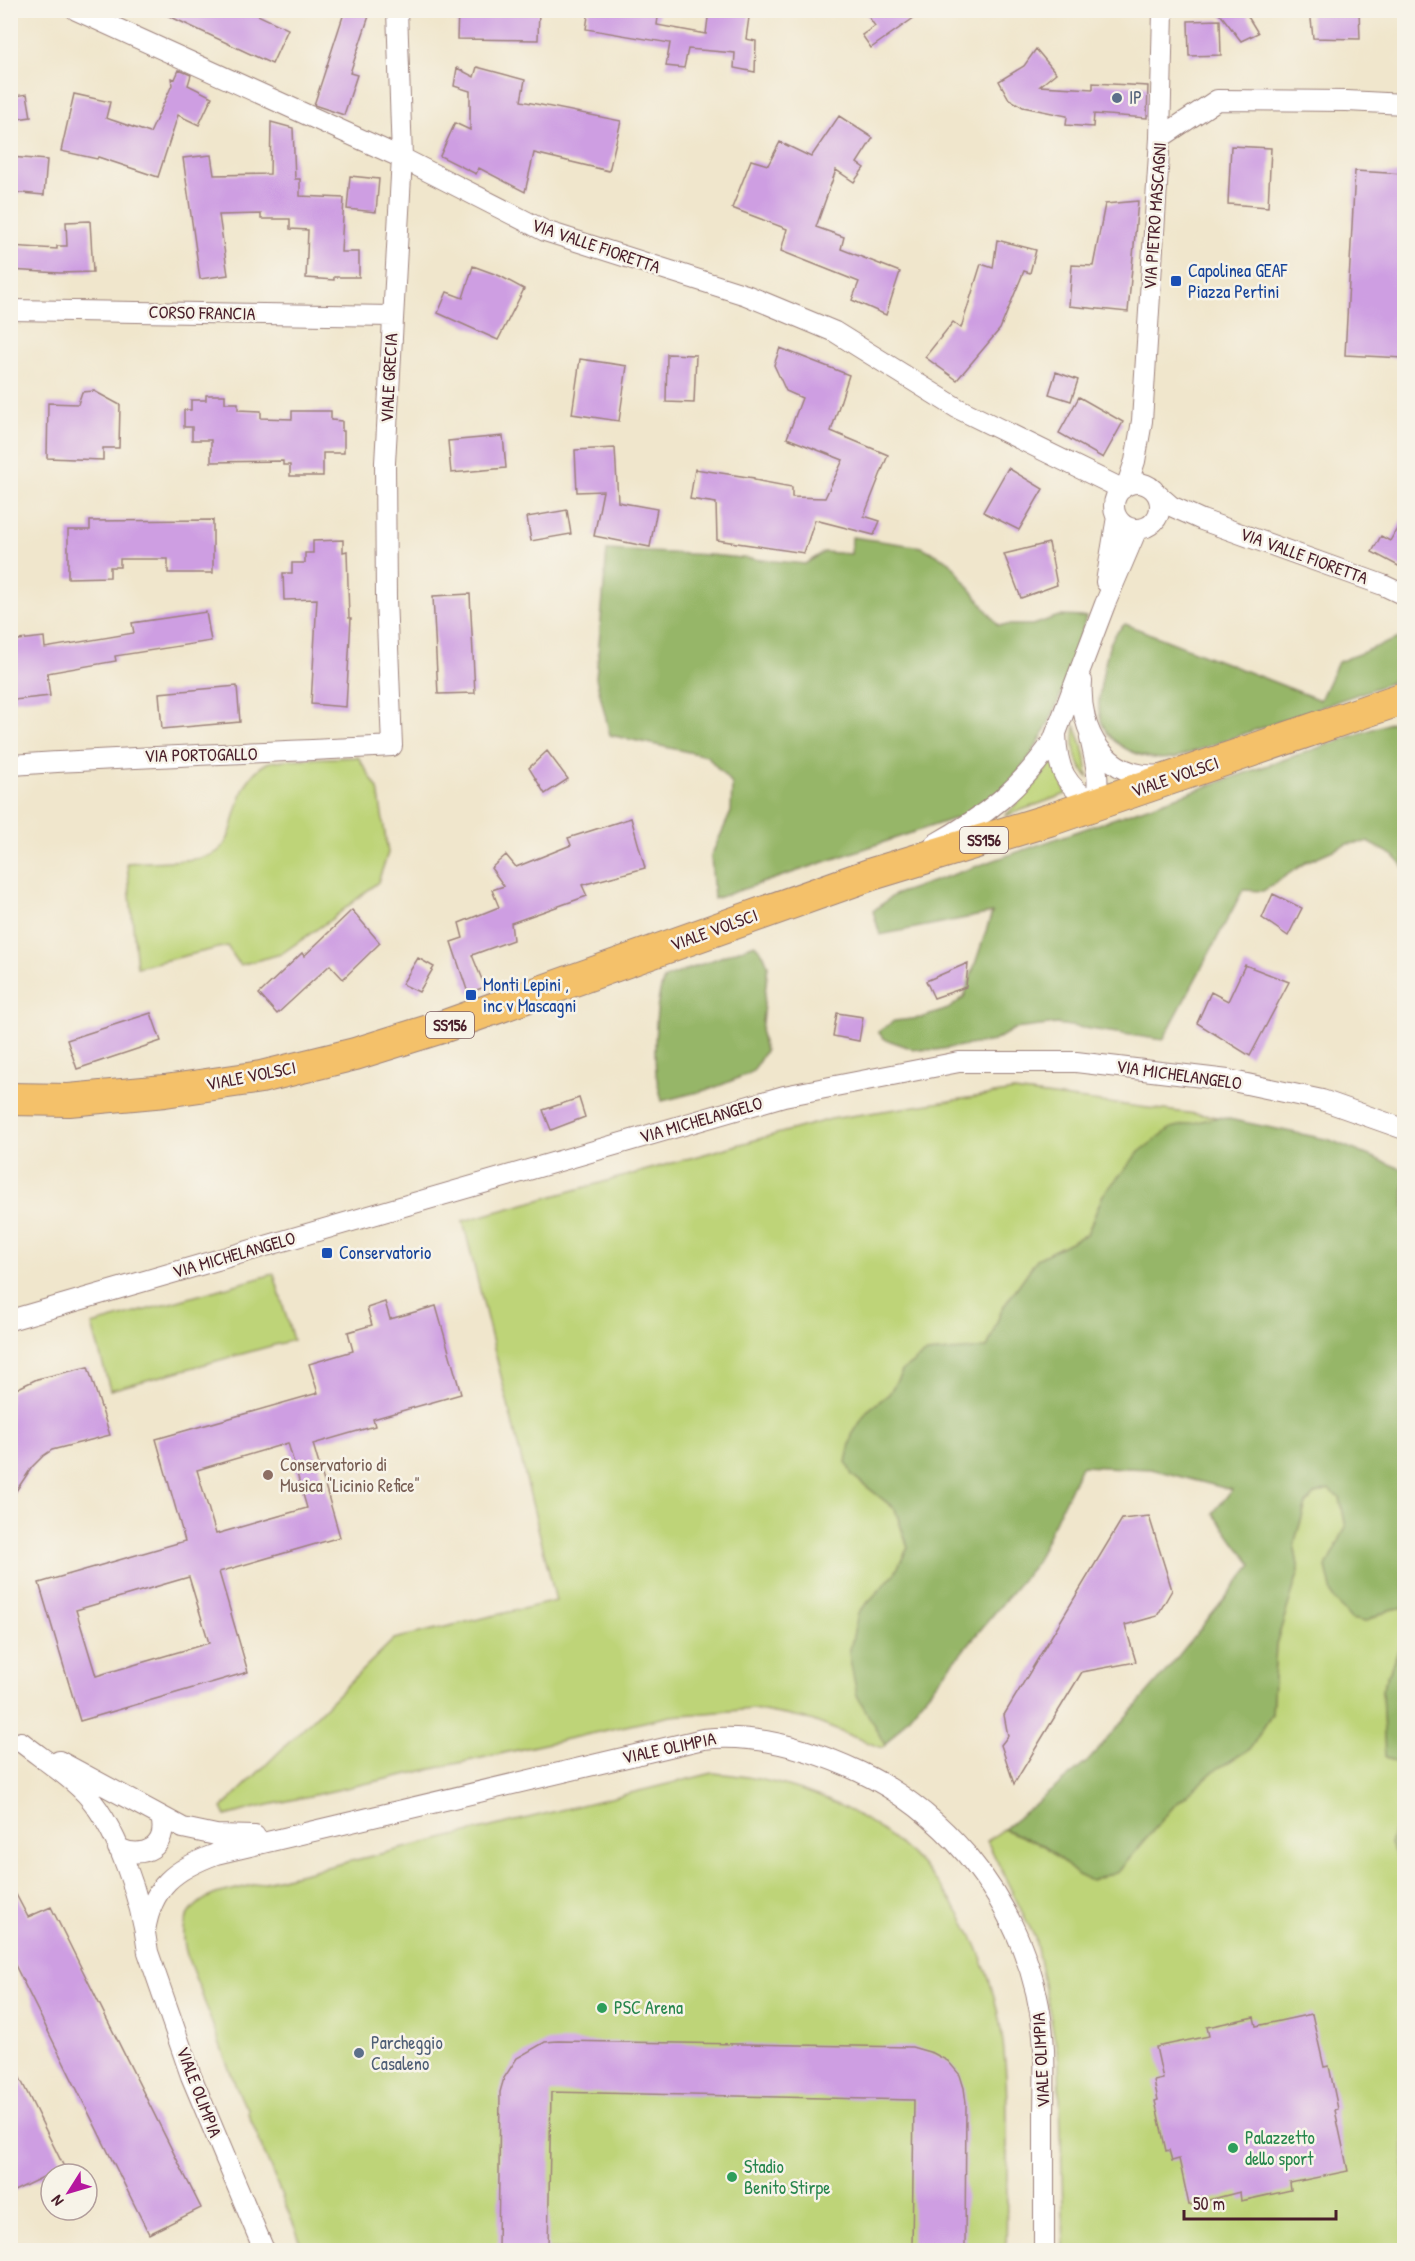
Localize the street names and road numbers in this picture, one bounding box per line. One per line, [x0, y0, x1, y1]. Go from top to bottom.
street label: VIA PIETRO MASCAGNI [1137, 141, 1172, 291]
street label: VIA VALLE FIORETTA [529, 212, 664, 279]
street label: CORSO FRANCIA [148, 299, 256, 326]
street label: VIALE GRECIA [374, 332, 403, 423]
street label: VIA VALLE FIORETTA [1237, 521, 1372, 590]
street label: VIA PORTOGALLO [144, 741, 258, 768]
street label: VIALE VOLSCI [1128, 750, 1222, 803]
road number: SS156 [960, 827, 1008, 853]
street label: VIALE VOLSCI [667, 902, 761, 957]
road number: SS156 [426, 1012, 474, 1038]
street label: VIA MICHELANGELO [1115, 1053, 1244, 1096]
street label: VIALE VOLSCI [204, 1055, 298, 1096]
street label: VIA MICHELANGELO [636, 1090, 765, 1149]
street label: VIA MICHELANGELO [169, 1225, 298, 1284]
street label: VIALE OLIMPIA [620, 1725, 718, 1770]
street label: VIALE OLIMPIA [1026, 2012, 1055, 2108]
street label: VIALE OLIMPIA [171, 2043, 228, 2141]

